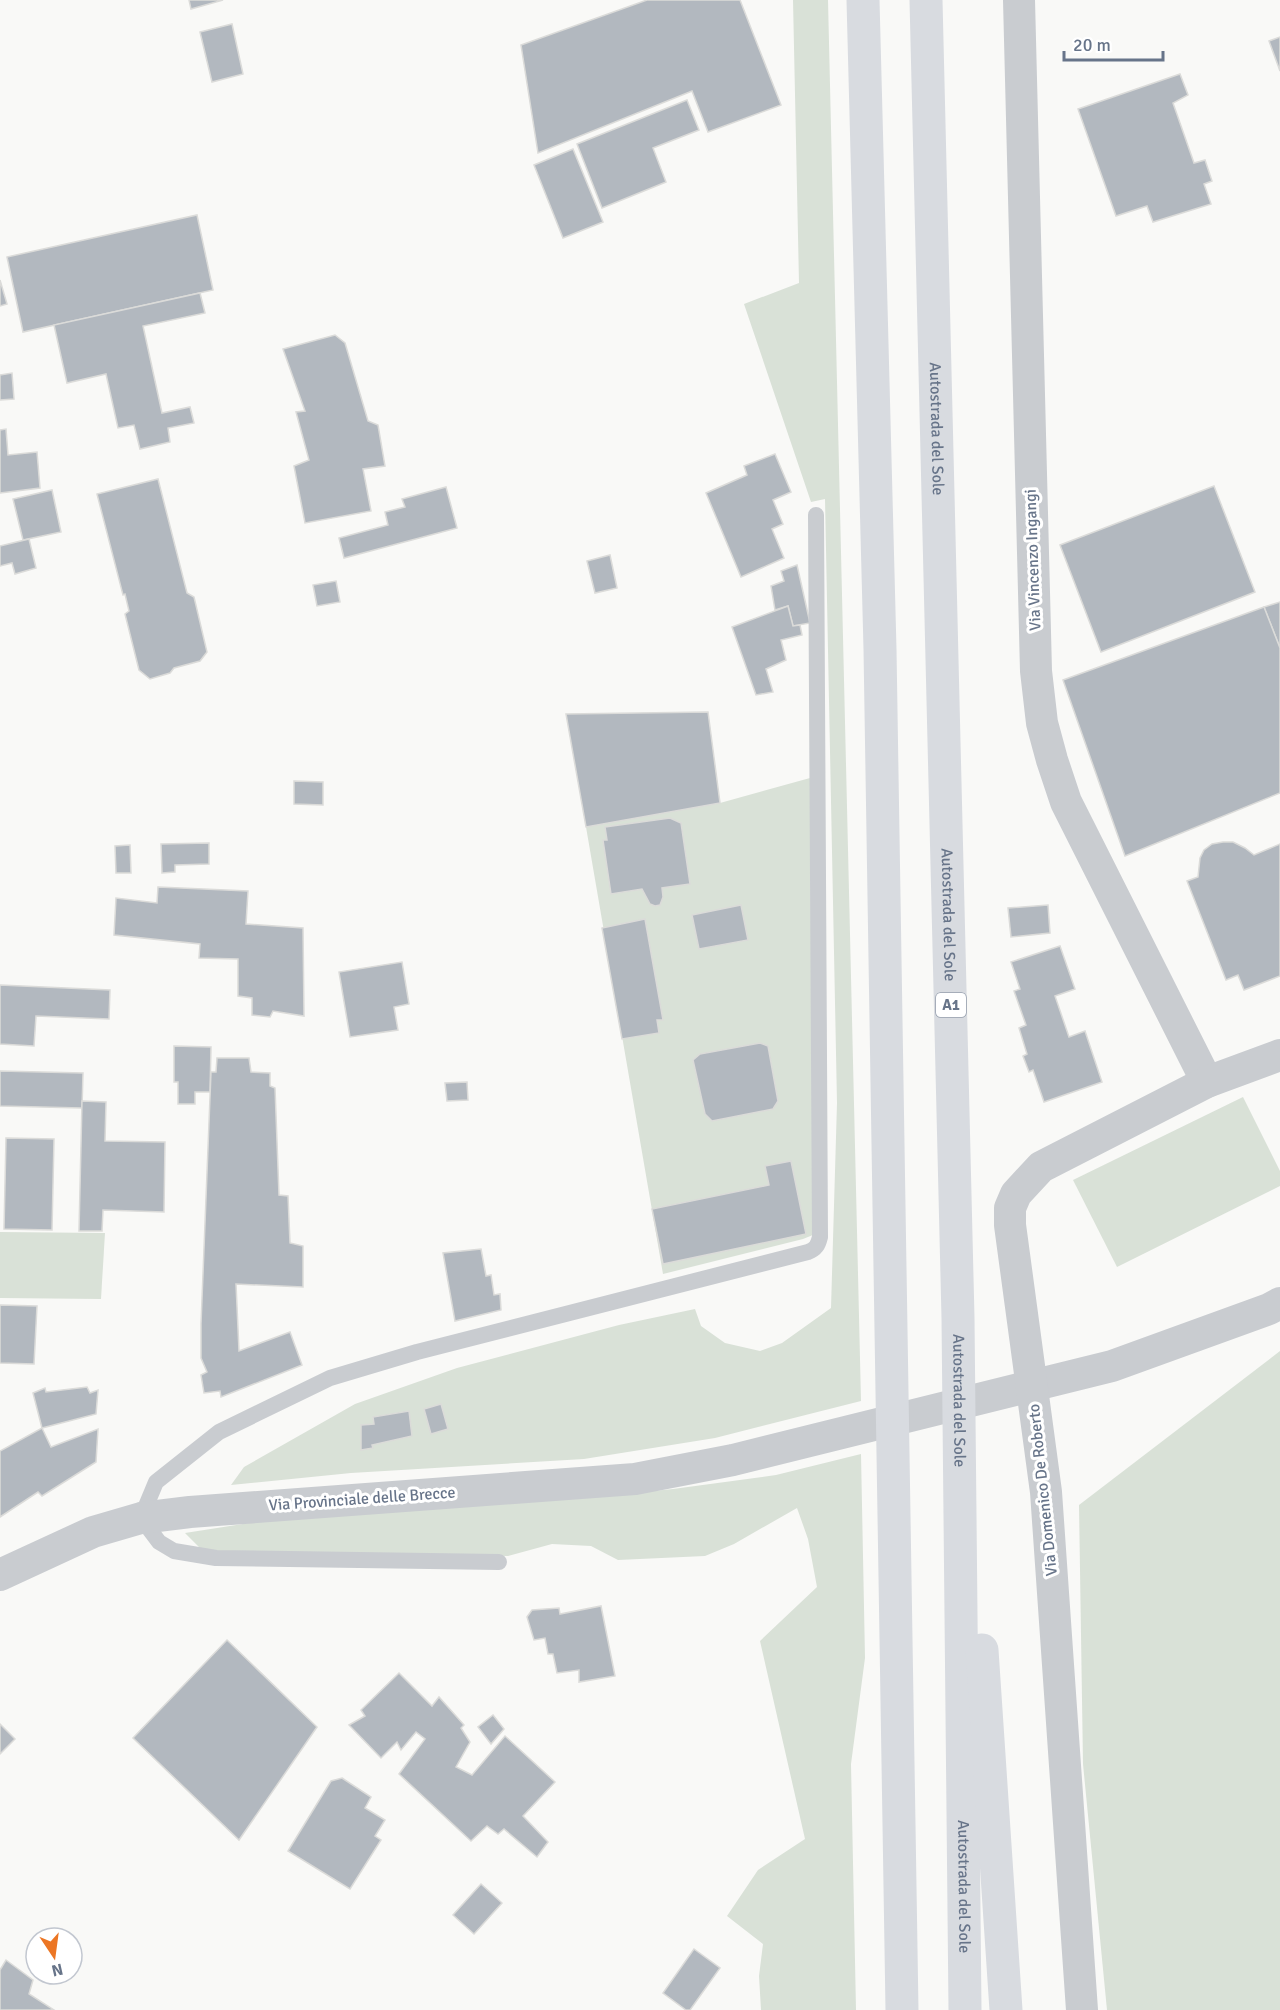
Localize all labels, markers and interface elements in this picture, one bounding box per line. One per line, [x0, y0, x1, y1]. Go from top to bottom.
scale bar [1064, 24, 1163, 62]
text: 20 m [1073, 34, 1111, 56]
street label: Autostrada del Sole [925, 362, 948, 496]
street label: Via Vincenzo Ingangi [1021, 489, 1045, 631]
street label: Autostrada del Sole [937, 848, 960, 982]
road number: A1 [936, 993, 966, 1017]
street label: Autostrada del Sole [948, 1334, 970, 1467]
street label: Via Domenico De Roberto [1024, 1403, 1062, 1577]
street label: Via Provinciale delle Brecce [268, 1482, 456, 1516]
street label: Autostrada del Sole [953, 1820, 974, 1953]
north arrow [24, 1926, 84, 1986]
text: N [49, 1959, 65, 1981]

